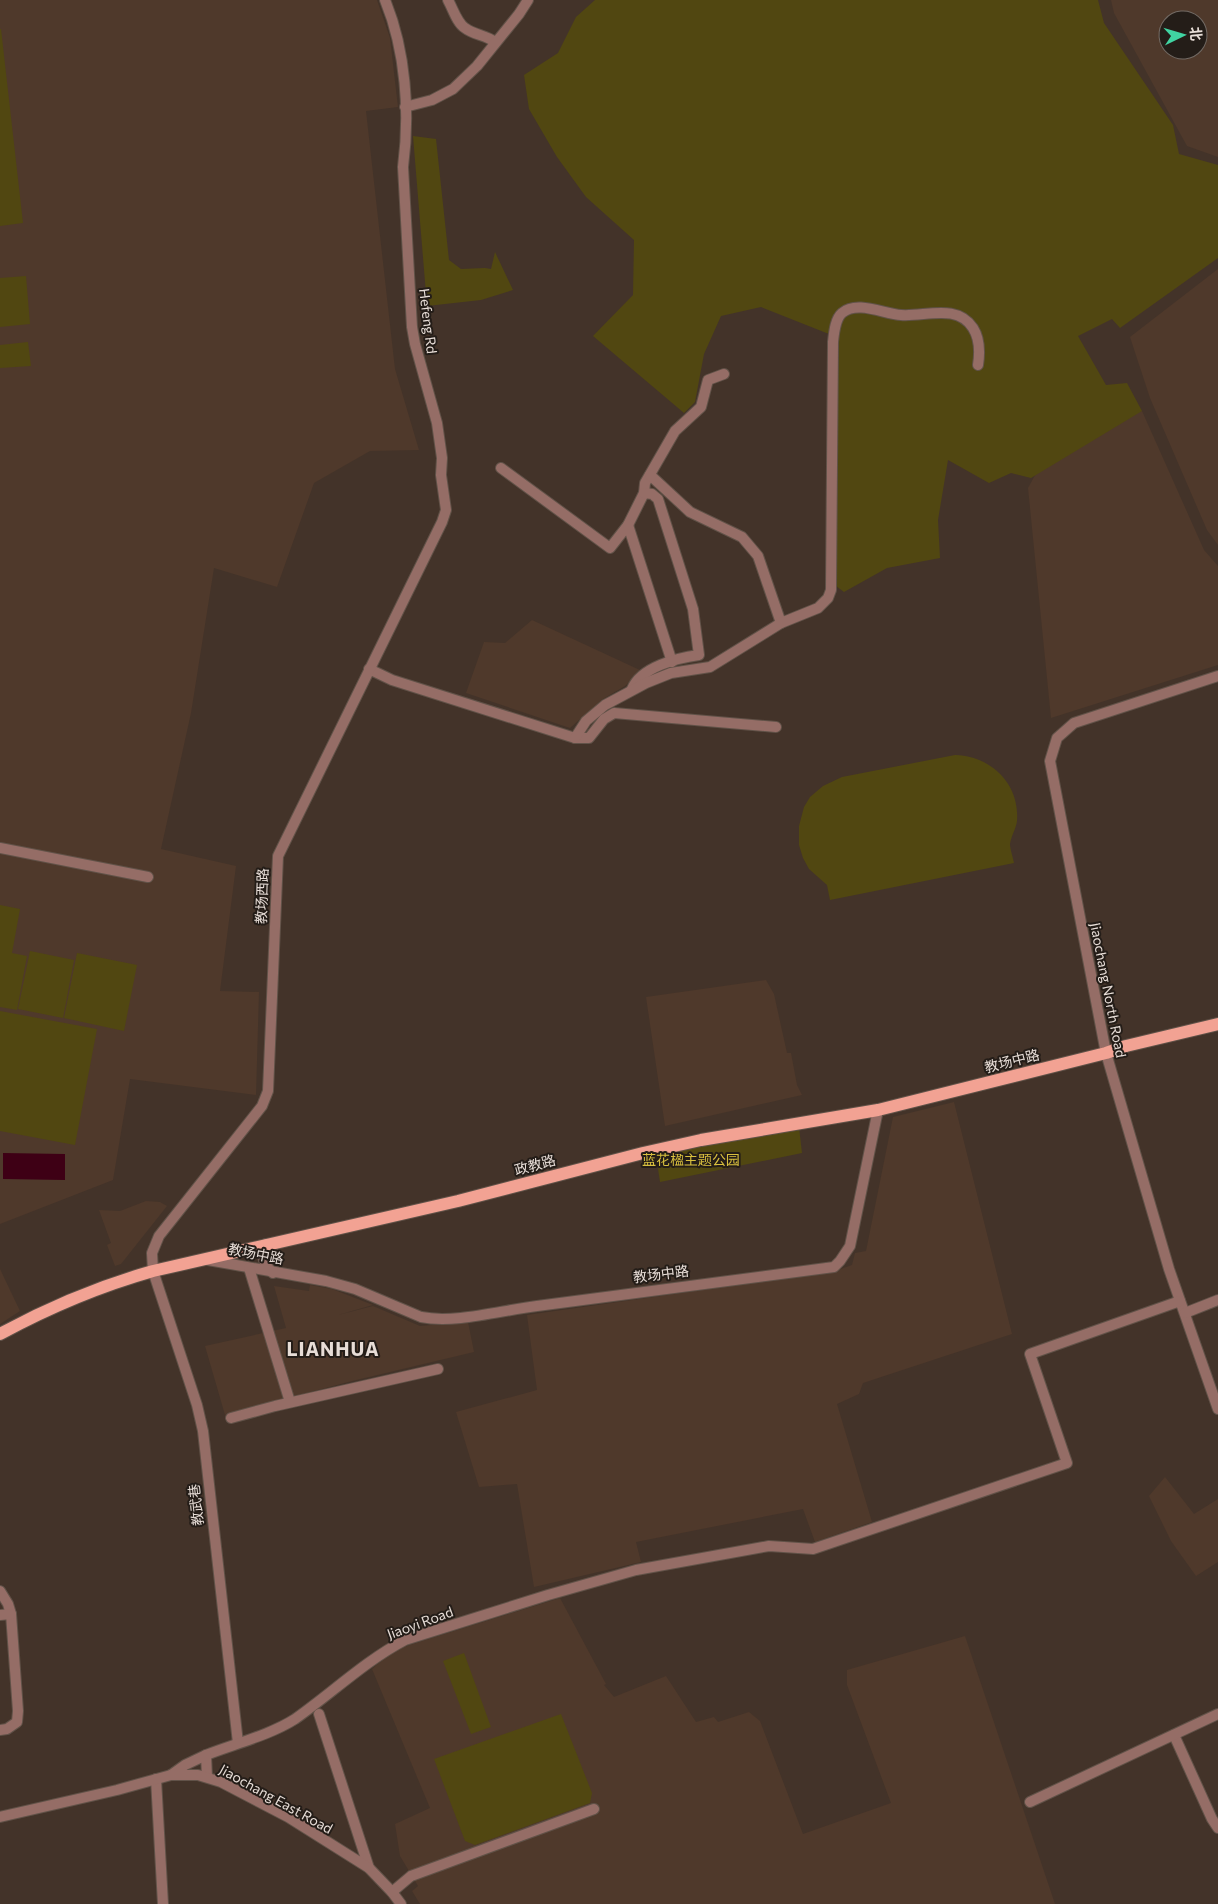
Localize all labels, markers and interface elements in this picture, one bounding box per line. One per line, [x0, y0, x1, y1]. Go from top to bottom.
north arrow [1158, 10, 1208, 60]
text: 北 [1187, 26, 1206, 42]
street label: Hefeng Rd [416, 287, 441, 355]
street label: 教场西路 [252, 868, 271, 924]
street label: Jiaochang North Road [1087, 921, 1130, 1059]
street label: 教场中路 [983, 1045, 1041, 1076]
street label: 政教路 [512, 1151, 557, 1178]
park label: 蓝花楹主题公园 [642, 1151, 740, 1168]
street label: 教场中路 [227, 1240, 285, 1267]
street label: 教场中路 [632, 1262, 690, 1285]
district label: LIANHUA [286, 1337, 380, 1360]
street label: 教武巷 [185, 1483, 206, 1527]
street label: Jiaoyi Road [384, 1603, 455, 1642]
street label: Jiaochang East Road [217, 1760, 336, 1837]

